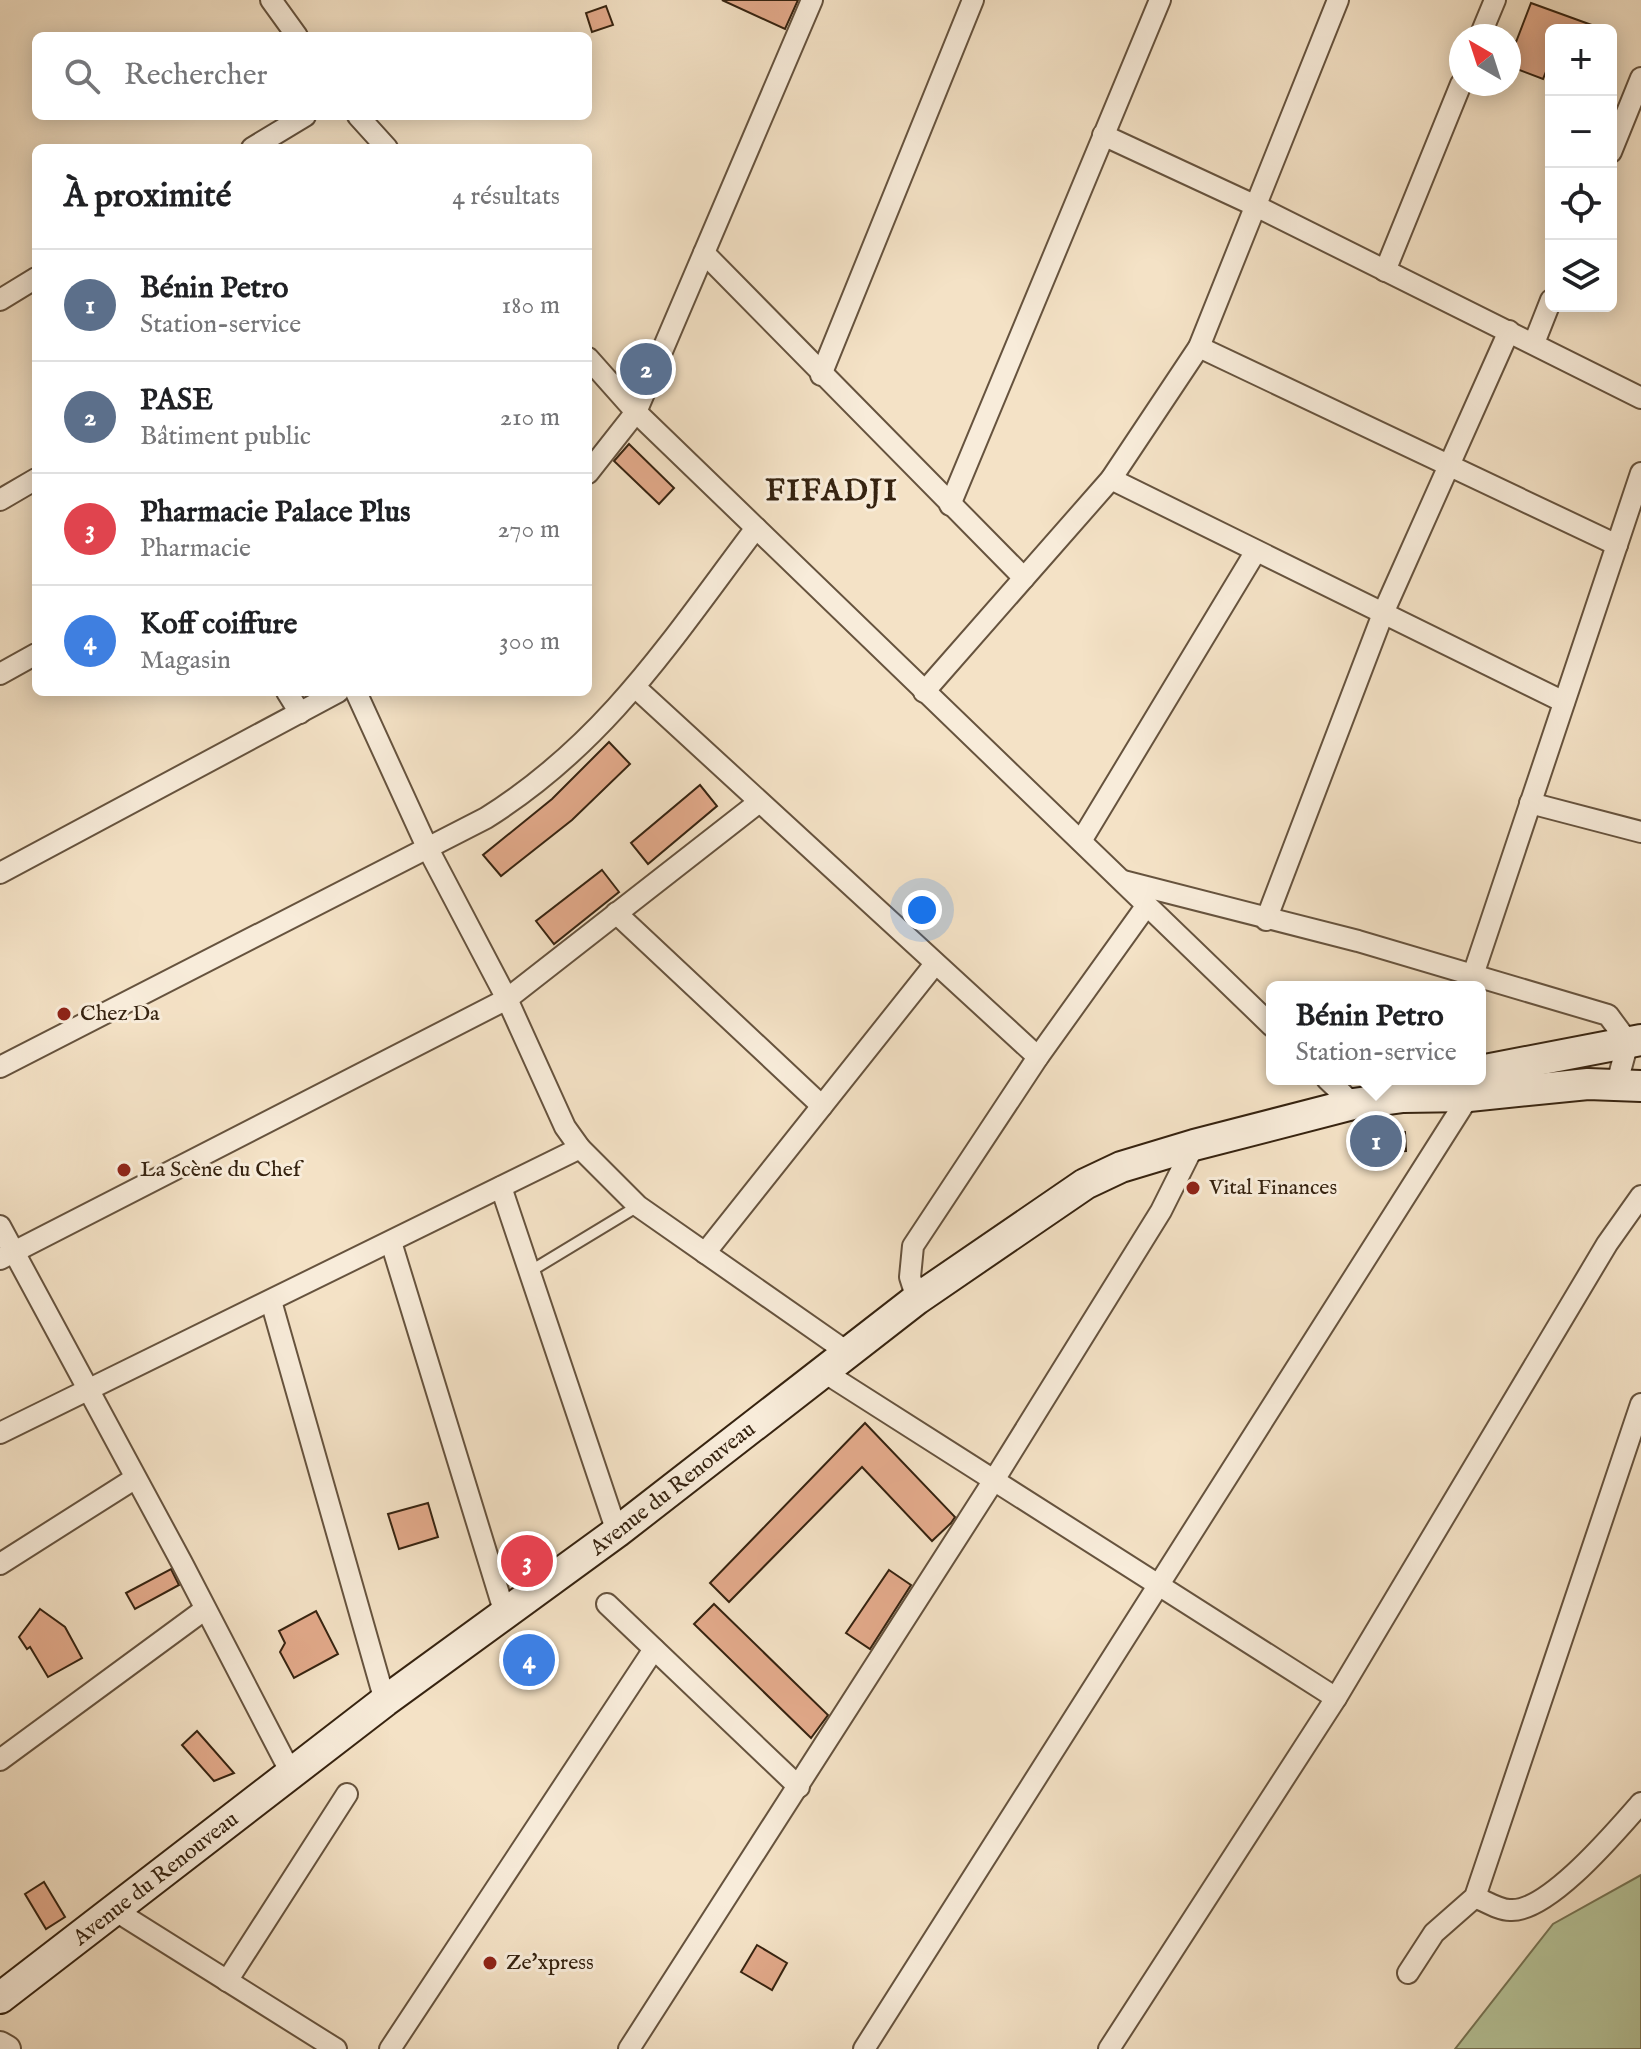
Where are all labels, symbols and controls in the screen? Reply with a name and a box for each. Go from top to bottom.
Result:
north arrow [1449,24,1521,96]
map controls [1545,24,1617,312]
button: + [1545,24,1617,96]
search box [32,32,592,120]
icon: search [60,54,104,98]
text: Rechercher [124,57,268,95]
button: − [1545,96,1617,168]
button: locate [1545,168,1617,240]
text: À proximité [64,175,231,218]
text: 4 résultats [452,180,560,213]
button: layers [1545,240,1617,312]
text: Bénin Petro [140,270,288,308]
text: 1 [85,289,95,322]
text: 180 m [502,289,560,322]
text: Station-service [140,308,301,341]
pin: 2 [620,339,672,399]
text: PASE [140,382,213,420]
text: 2 [84,401,96,434]
text: 210 m [500,401,560,434]
text: Bâtiment public [140,420,311,453]
district label: FIFADJI [765,473,899,511]
text: Pharmacie Palace Plus [140,494,411,532]
text: 3 [85,513,95,546]
text: 270 m [497,513,560,546]
text: Pharmacie [140,532,251,565]
text: Koff coiffure [140,606,297,644]
text: 4 [84,625,96,658]
text: 300 m [499,625,560,658]
text: Magasin [140,644,231,677]
your location [902,890,942,930]
popup [1266,981,1486,1085]
text: Bénin Petro [1295,998,1444,1036]
place label: Chez Da [80,1000,160,1028]
marker: Chez Da [55,1005,73,1023]
text: Station-service [1295,1036,1457,1069]
pin: 1 [1350,1111,1402,1171]
place label: La Scène du Chef [140,1156,305,1184]
marker: La Scène du Chef [115,1161,133,1179]
place label: Vital Finances [1208,1174,1337,1202]
marker: Vital Finances [1184,1179,1202,1197]
street label: Avenue du Renouveau [584,1416,761,1563]
pin: 3 [501,1531,553,1591]
pin: 4 [503,1630,555,1690]
street label: Avenue du Renouveau [67,1806,244,1953]
place label: Ze'xpress [506,1949,594,1977]
marker: Ze'xpress [481,1954,499,1972]

